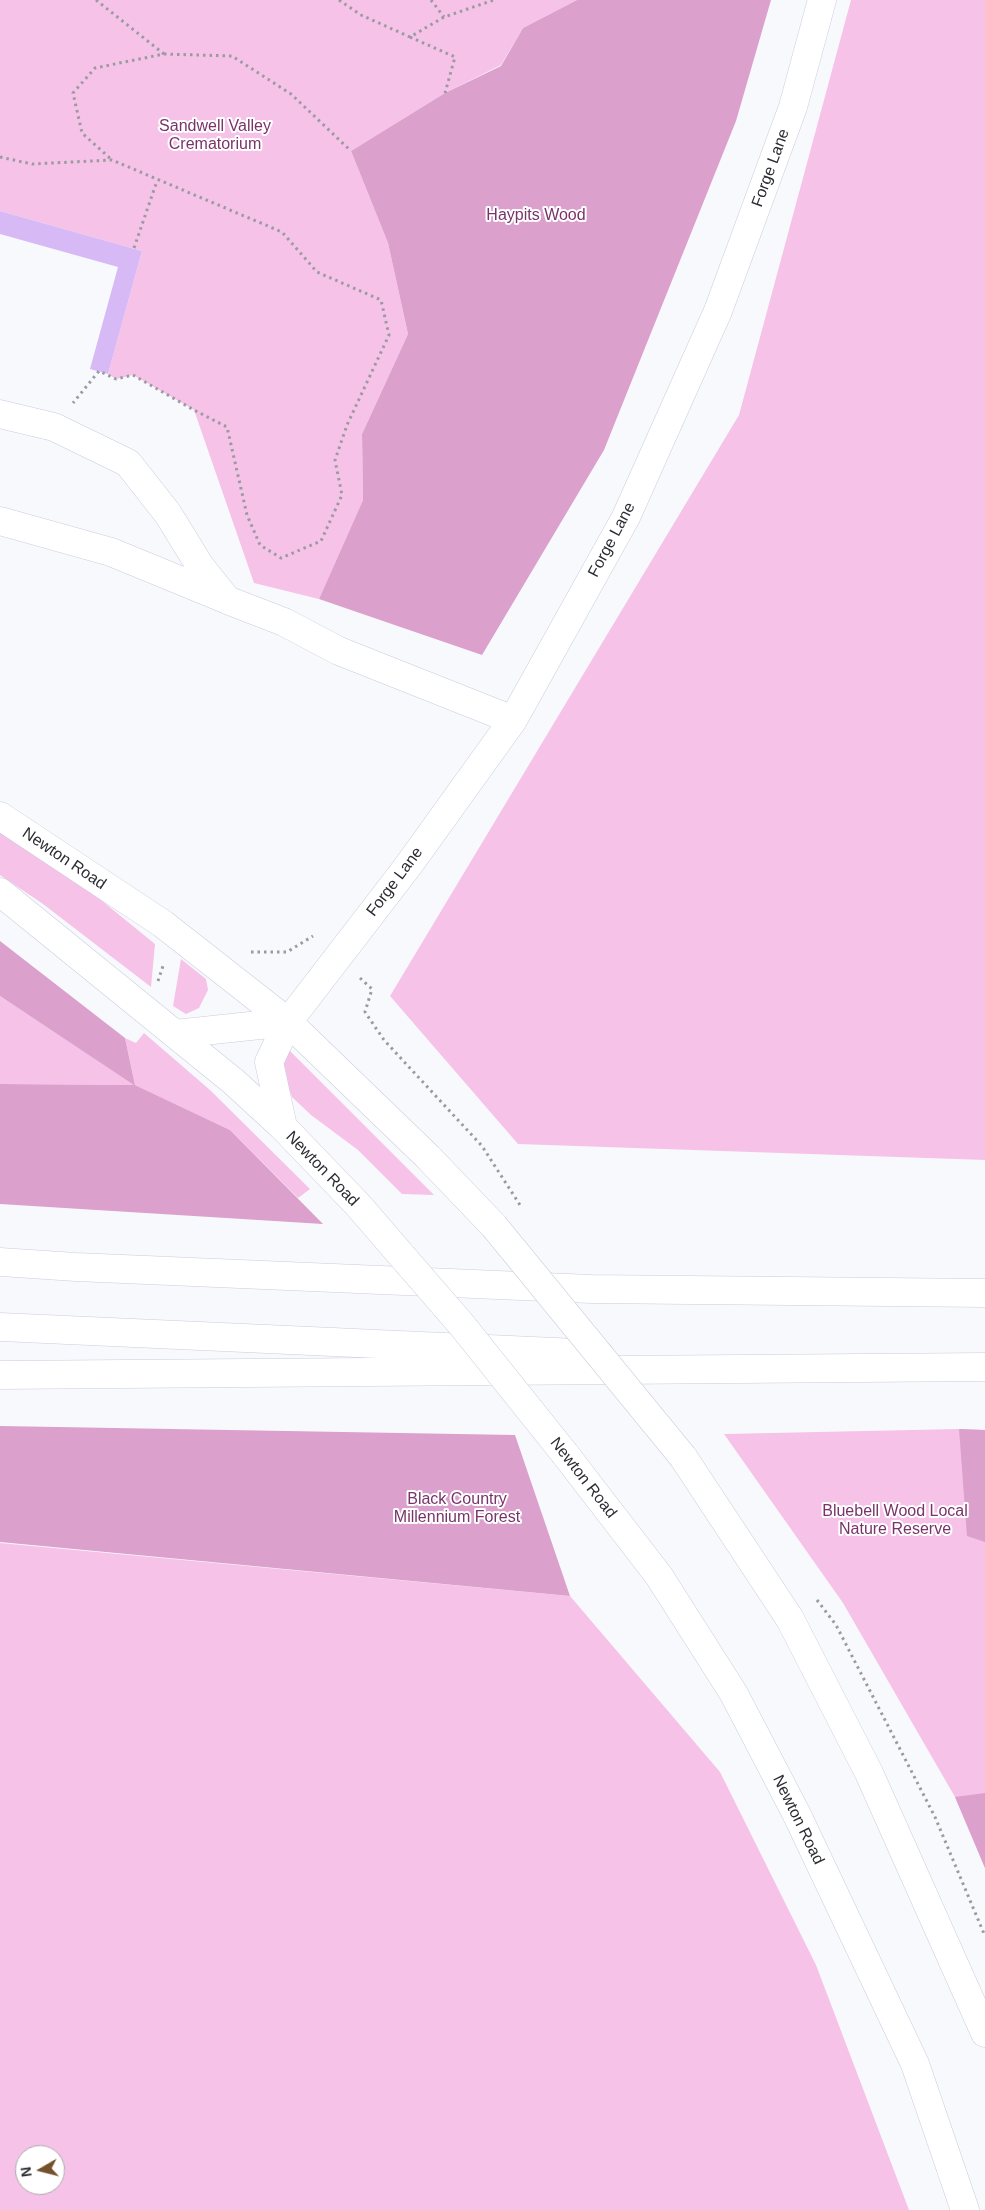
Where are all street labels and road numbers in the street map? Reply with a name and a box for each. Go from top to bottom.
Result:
street label: Forge Lane [748,126,794,210]
street label: Forge Lane [584,499,640,581]
street label: Newton Road [18,824,110,894]
street label: Forge Lane [363,844,427,920]
street label: Newton Road [281,1127,363,1211]
street label: Newton Road [546,1434,620,1522]
street label: Newton Road [768,1772,828,1868]

